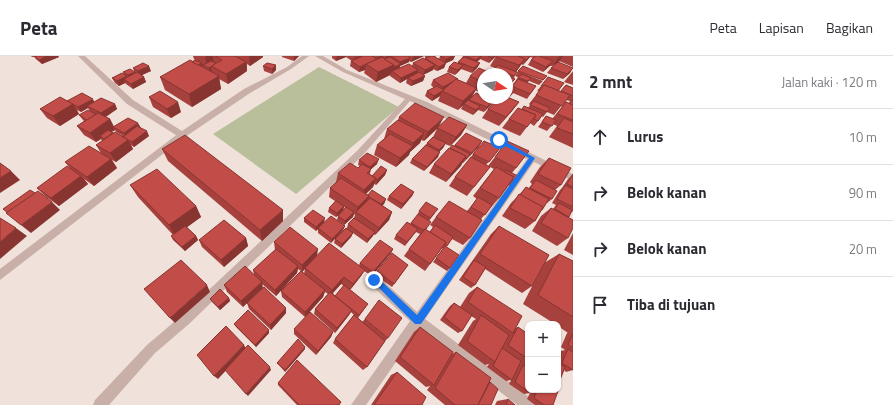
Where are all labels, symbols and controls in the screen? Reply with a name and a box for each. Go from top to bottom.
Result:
text: Peta [20,13,58,42]
text: Peta [709,17,737,38]
text: Lapisan [759,17,804,38]
text: Bagikan [826,17,873,38]
north arrow [477,68,513,104]
text: 2 mnt [589,69,632,95]
text: Jalan kaki · 120 m [781,72,877,92]
text: Lurus [627,125,663,148]
icon: ahead [589,126,611,148]
text: 10 m [849,127,877,147]
route start [490,131,508,149]
text: Belok kanan [627,181,707,204]
icon: right [589,182,611,204]
text: 90 m [849,183,877,203]
text: Belok kanan [627,237,707,260]
icon: right [589,238,611,260]
text: 20 m [849,239,877,259]
route end [365,271,383,289]
text: Tiba di tujuan [627,293,715,316]
icon: arrive [589,294,611,316]
map controls [525,321,561,393]
button: + [525,321,561,357]
button: − [525,357,561,393]

